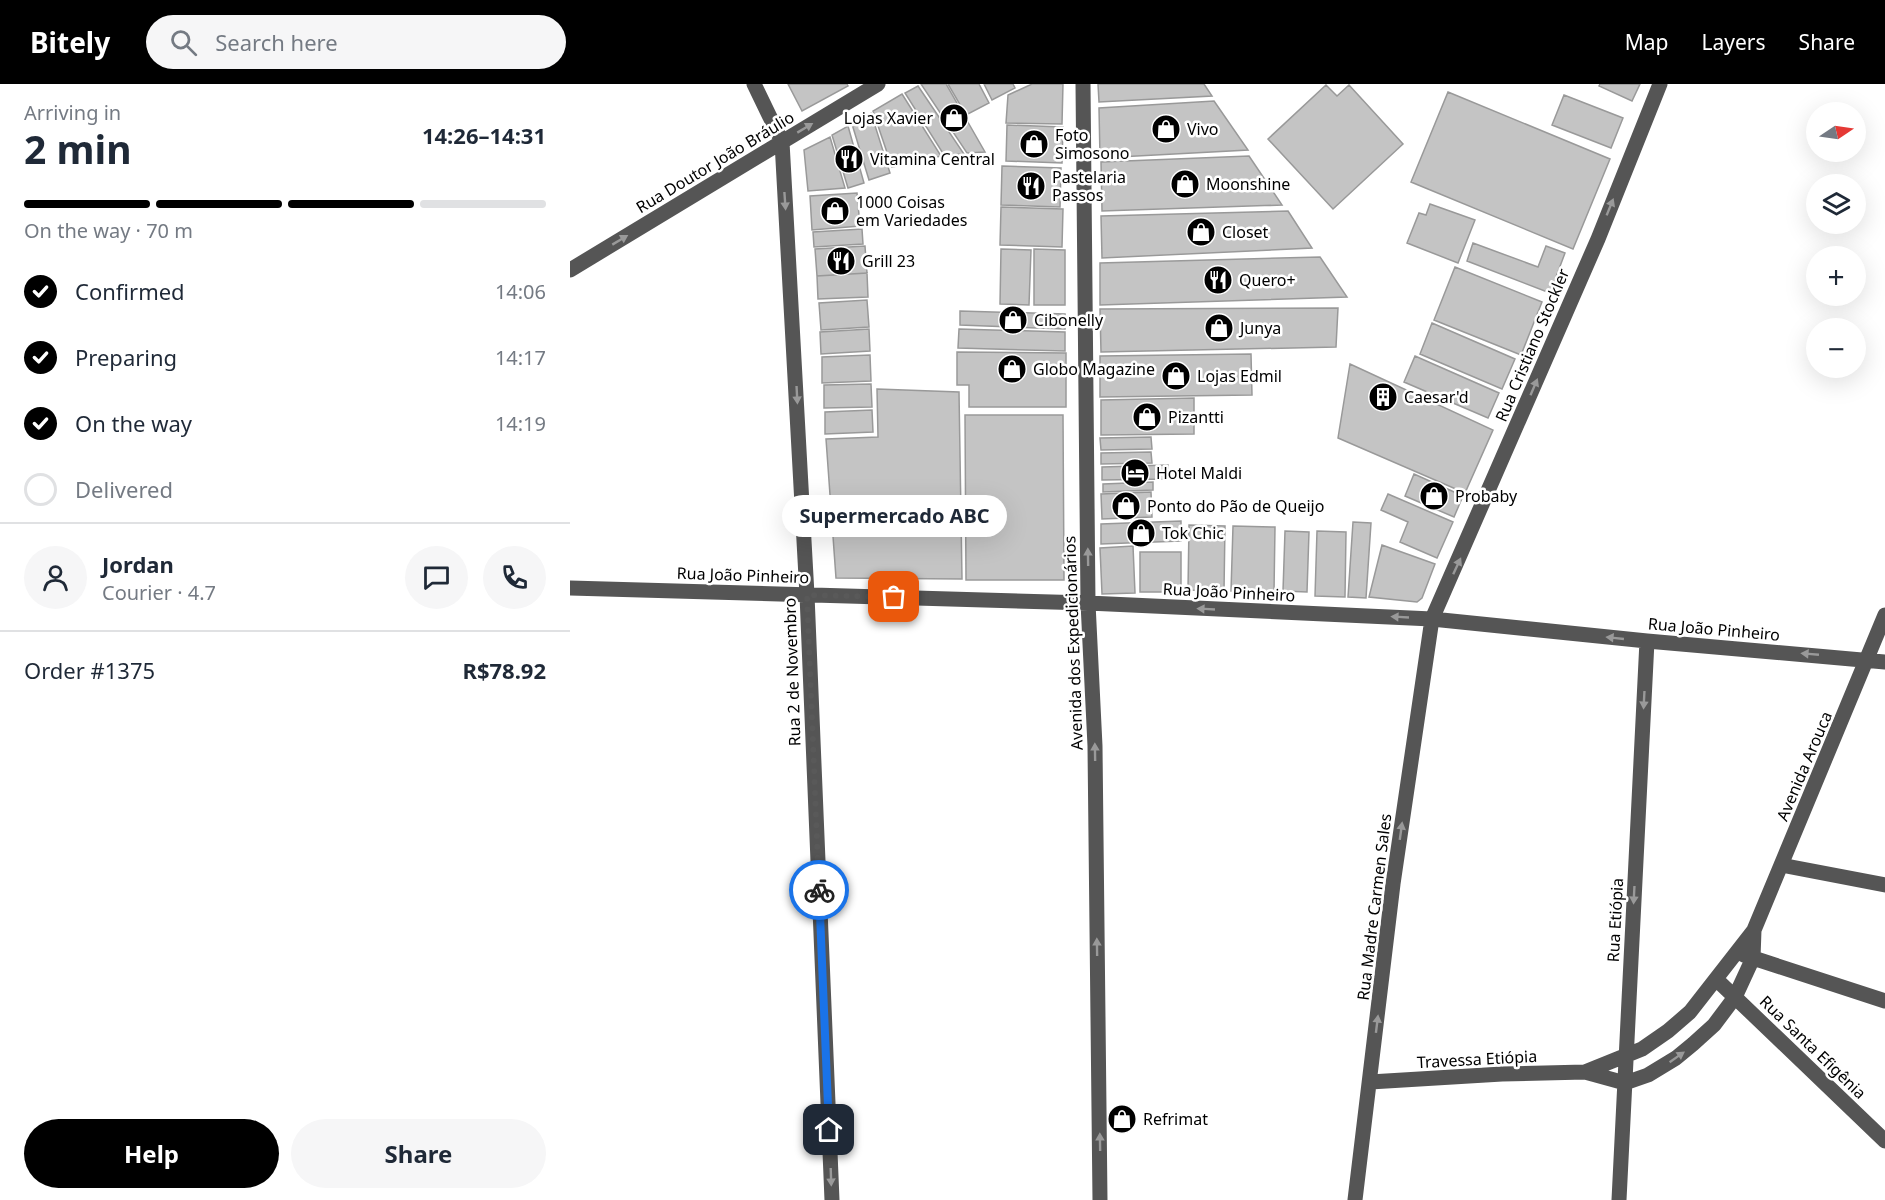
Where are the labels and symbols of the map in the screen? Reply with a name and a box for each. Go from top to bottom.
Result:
shop icon: Lojas Xavier [938,102,970,134]
north arrow [1806,102,1866,162]
street label: Rua Doutor João Bráulio [632,106,798,218]
place label: Lojas Xavier [844,107,933,129]
shop icon: Vivo [1150,113,1182,145]
place label: Vivo [1187,118,1219,140]
one-way arrow [797,123,814,133]
place label: Foto Simosono [1055,124,1129,164]
shop icon: Foto Simosono [1018,128,1050,160]
restaurant icon: Vitamina Central [833,143,865,175]
place label: Vitamina Central [870,148,995,170]
place label: Pastelaria Passos [1052,166,1126,206]
shop icon: Moonshine [1169,168,1201,200]
restaurant icon: Pastelaria Passos [1015,170,1047,202]
place label: Moonshine [1206,173,1290,195]
one-way arrow [781,191,790,210]
place label: 1000 Coisas em Variedades [856,191,968,231]
shop icon: 1000 Coisas em Variedades [819,195,851,227]
one-way arrow [1605,198,1615,216]
shop icon: Closet [1185,216,1217,248]
place label: Closet [1222,221,1269,243]
one-way arrow [612,234,628,245]
restaurant icon: Grill 23 [825,245,857,277]
place label: Grill 23 [862,250,915,272]
restaurant icon: Quero+ [1202,264,1234,296]
street label: Rua Cristiano Stockler [1490,265,1574,425]
place label: Quero+ [1239,269,1296,291]
shop icon: Cibonelly [997,304,1029,336]
place label: Cibonelly [1034,309,1104,331]
shop icon: Junya [1203,312,1235,344]
place label: Junya [1238,317,1281,339]
shop icon: Globo Magazine [996,353,1028,385]
place label: Globo Magazine [1033,358,1155,380]
shop icon: Lojas Edmil [1160,360,1192,392]
place label: Lojas Edmil [1197,365,1282,387]
one-way arrow [1529,377,1539,395]
building icon: Caesar'd [1367,381,1399,413]
one-way arrow [792,386,801,405]
place label: Caesar'd [1404,386,1468,408]
shop icon: Pizantti [1131,401,1163,433]
place label: Pizantti [1168,406,1224,428]
hotel icon: Hotel Maldi [1119,457,1151,489]
place label: Hotel Maldi [1156,462,1242,484]
shop icon: Probaby [1418,480,1450,512]
place label: Probaby [1455,485,1518,507]
shop icon: Ponto do Pão de Queijo [1110,490,1142,522]
callout: Supermercado ABC [782,495,1006,537]
place label: Ponto do Pão de Queijo [1147,495,1324,517]
shop icon: Tok Chic [1125,517,1157,549]
place label: Tok Chic [1162,522,1224,544]
street label: Avenida dos Expedicionários [1058,536,1088,750]
one-way arrow [1083,547,1093,566]
one-way arrow [1452,557,1461,574]
street label: Rua João Pinheiro [676,562,810,588]
pin [868,571,919,622]
street label: Rua João Pinheiro [1162,578,1296,606]
street label: Rua 2 de Novembro [778,597,806,747]
one-way arrow [1196,604,1215,613]
street label: Rua João Pinheiro [1647,612,1781,646]
one-way arrow [1391,613,1410,622]
one-way arrow [1606,633,1625,643]
one-way arrow [1800,649,1819,659]
one-way arrow [1640,690,1649,709]
street label: Avenida Arouca [1771,708,1837,824]
one-way arrow [1090,742,1100,761]
street label: Rua Madre Carmen Sales [1352,812,1396,1002]
one-way arrow [1397,821,1406,840]
courier [789,860,849,920]
street label: Rua Etiópia [1602,877,1628,963]
one-way arrow [1630,885,1639,904]
one-way arrow [1092,937,1102,956]
street label: Rua Santa Efigênia [1755,990,1871,1104]
one-way arrow [1372,1015,1382,1034]
street label: Travessa Etiópia [1416,1045,1538,1073]
one-way arrow [1668,1051,1684,1063]
shop icon: Refrimat [1106,1103,1138,1135]
pin [803,1104,854,1155]
place label: Refrimat [1143,1108,1208,1130]
one-way arrow [1095,1132,1104,1151]
one-way arrow [826,1168,836,1187]

